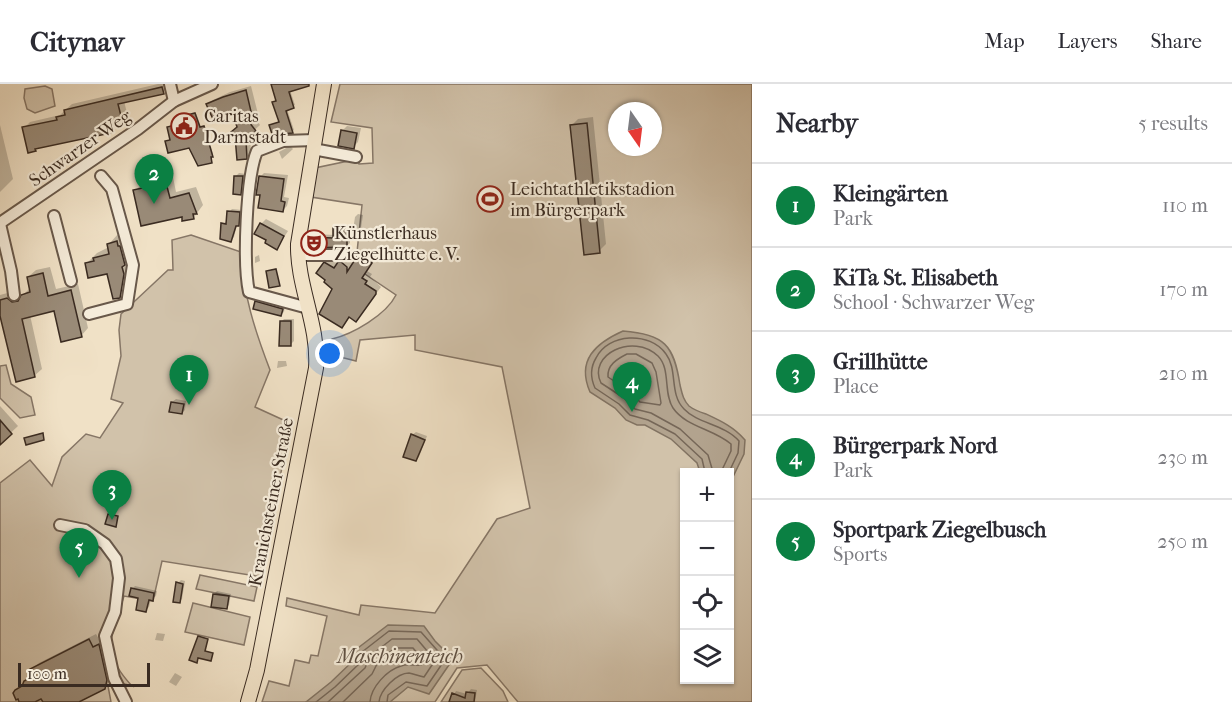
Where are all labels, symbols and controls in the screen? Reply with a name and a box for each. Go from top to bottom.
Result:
text: Citynav [30,25,124,58]
text: Map [984,29,1025,53]
text: Layers [1058,29,1117,53]
text: Share [1150,29,1202,53]
north arrow [608,102,662,156]
street label: Schwarzer Weg [25,105,136,191]
place label: Caritas Darmstadt [204,106,287,148]
text: Nearby [776,108,858,139]
public building icon: Caritas Darmstadt [169,111,199,141]
text: 5 results [1138,112,1208,135]
pin: 2 [134,154,174,204]
place label: Leichtathletikstadion im Bürgerpark [510,179,675,221]
text: Kleingärten [833,181,948,207]
sports icon: Leichtathletikstadion im Bürgerpark [475,184,505,214]
text: 1 [792,194,799,217]
text: 110 m [1162,194,1208,217]
text: Park [833,207,873,230]
place label: Künstlerhaus Ziegelhütte e. V. [334,223,460,265]
theatre icon: Künstlerhaus Ziegelhütte e. V. [299,228,329,258]
text: KiTa St. Elisabeth [833,265,998,291]
text: 2 [790,278,801,301]
text: 170 m [1159,278,1208,301]
text: School · Schwarzer Weg [833,291,1034,314]
your location [315,339,344,368]
text: Grillhütte [833,349,928,375]
pin: 1 [170,356,208,405]
pin: 4 [612,362,652,412]
text: 3 [791,362,800,385]
text: 210 m [1159,362,1208,385]
text: Place [833,375,879,398]
street label: Kranichsteiner Straße [245,416,298,588]
text: Bürgerpark Nord [833,433,997,459]
text: 4 [790,446,801,469]
text: 230 m [1158,446,1208,469]
text: Park [833,459,873,482]
map controls [680,468,734,684]
button: + [680,468,734,522]
pin: 3 [92,470,132,520]
text: Sportpark Ziegelbusch [833,517,1046,543]
button: − [680,522,734,576]
pin: 5 [60,528,98,578]
text: 5 [791,530,800,553]
text: 250 m [1157,530,1208,553]
text: Sports [833,543,887,566]
button: locate [680,576,734,630]
button: layers [680,630,734,684]
water label: Maschinenteich [335,645,463,668]
scale bar [18,660,150,688]
text: 100 m [27,664,67,683]

